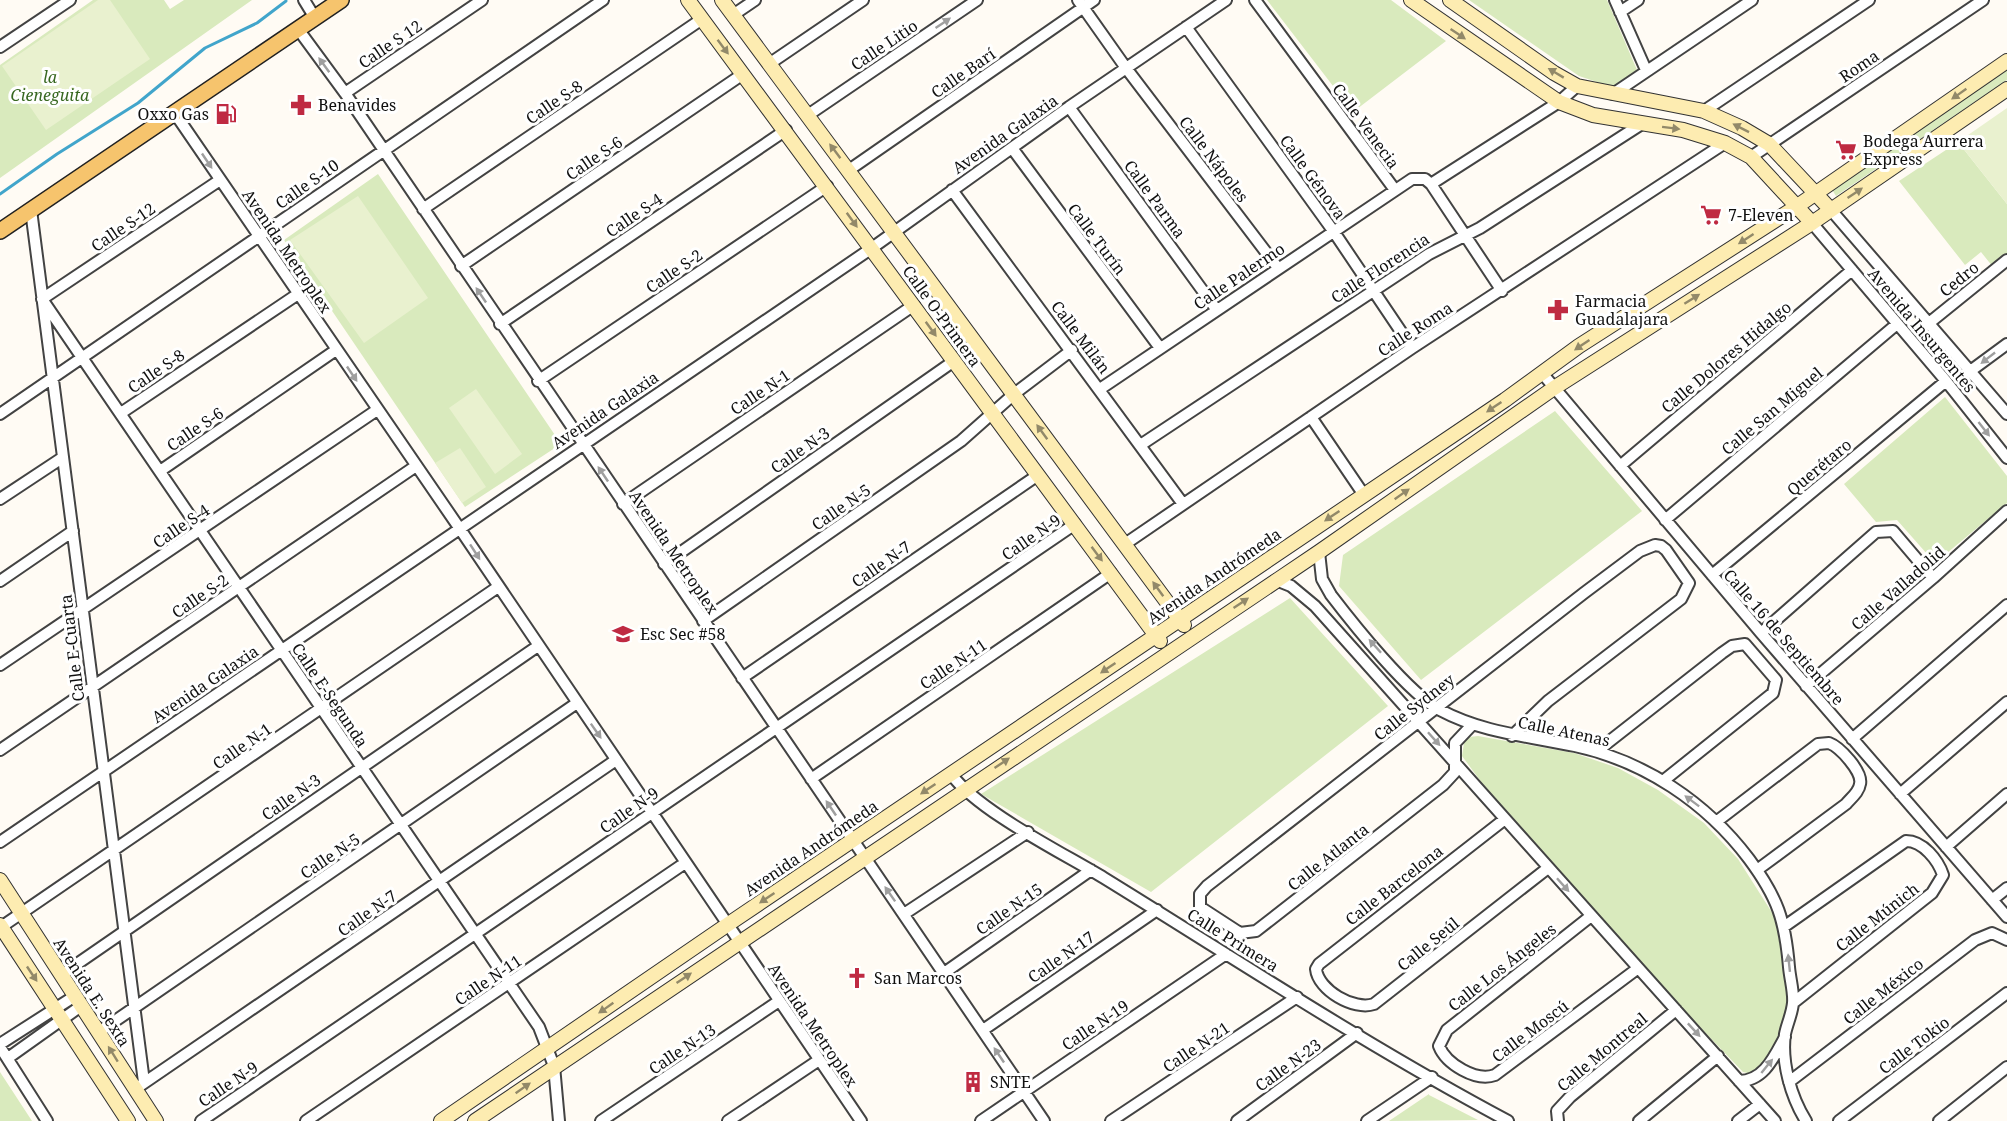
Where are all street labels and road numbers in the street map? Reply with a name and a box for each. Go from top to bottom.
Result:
street label: Calle Litio [846,14,922,76]
street label: Calle S 12 [354,15,426,73]
street label: Calle Barí [927,43,999,103]
street label: Roma [1835,45,1883,87]
street label: Calle S-8 [521,75,587,129]
street label: Calle Venecia [1327,79,1405,173]
street label: Avenida Galaxia [948,89,1062,179]
street label: Calle Nápoles [1174,111,1254,207]
street label: Calle Génova [1275,130,1351,224]
street label: Calle S-6 [561,131,627,185]
street label: Calle S-10 [271,154,343,214]
street label: Calle Parma [1119,155,1191,243]
street label: Avenida Metroplex [237,185,337,318]
street label: Calle S-4 [601,188,667,242]
street label: Calle S-12 [87,197,159,257]
street label: Calle Turín [1063,199,1131,279]
street label: Calle Florencia [1326,228,1434,308]
street label: Calle Palermo [1189,237,1289,315]
street label: Calle S-2 [641,244,707,298]
street label: Cedro [1935,256,1983,302]
street label: Calle O-Primera [898,261,986,371]
street label: Avenida Insurgentes [1863,263,1981,397]
street label: Calle Milán [1046,296,1116,378]
street label: Calle Dolores Hidalgo [1656,296,1796,418]
street label: Calle Roma [1373,297,1457,361]
street label: Calle S-8 [123,344,189,398]
street label: Calle San Miguel [1717,362,1827,460]
street label: Calle N-1 [726,364,794,420]
street label: Avenida Galaxia [547,366,663,454]
street label: Calle S-6 [162,402,228,456]
street label: Calle N-3 [766,422,834,478]
street label: Querétaro [1782,433,1856,501]
street label: Calle N-5 [807,479,875,535]
street label: Avenida Metroplex [624,486,724,619]
street label: Calle S-4 [148,499,214,553]
street label: Calle N-9 [997,509,1065,565]
street label: Avenida Andrómeda [1143,523,1285,629]
street label: Calle N-7 [847,536,915,592]
street label: Calle Valladolid [1846,541,1950,635]
street label: Calle 16 de Septiembre [1719,564,1849,710]
street label: Calle S-2 [167,569,233,623]
street label: Calle E-Cuarta [55,593,89,703]
street label: Calle N-11 [915,633,991,695]
street label: Calle E-Segunda [287,638,373,752]
street label: Avenida Galaxia [147,640,263,728]
street label: Calle Sydney [1369,668,1460,745]
street label: Calle Atenas [1516,711,1612,751]
street label: Calle N-1 [208,718,276,774]
street label: Calle N-3 [257,769,325,825]
street label: Calle N-9 [595,782,663,838]
street label: Avenida Andrómeda [740,795,882,901]
street label: Calle Atlanta [1283,818,1373,896]
street label: Calle N-5 [296,828,364,884]
street label: Calle Barcelona [1341,840,1447,930]
street label: Calle N-15 [971,878,1047,940]
street label: Calle Múnich [1831,878,1923,956]
street label: Calle N-7 [333,885,401,941]
street label: Calle Primera [1183,903,1283,977]
street label: Calle Seúl [1392,912,1464,976]
street label: Calle Los Ángeles [1443,918,1561,1016]
street label: Calle N-17 [1023,926,1099,988]
street label: Avenida E. Sexta [49,933,135,1051]
street label: Calle N-11 [450,949,526,1011]
street label: Calle México [1838,953,1928,1029]
street label: Avenida Metroplex [763,959,863,1092]
street label: Calle N-19 [1057,994,1133,1056]
street label: Calle Moscú [1487,995,1573,1067]
street label: Calle Montreal [1552,1008,1652,1096]
street label: Calle Tokio [1874,1011,1954,1079]
street label: Calle N-21 [1158,1016,1234,1078]
street label: Calle N-13 [644,1018,720,1080]
street label: Calle N-23 [1251,1034,1325,1096]
street label: Calle N-9 [194,1056,262,1112]

